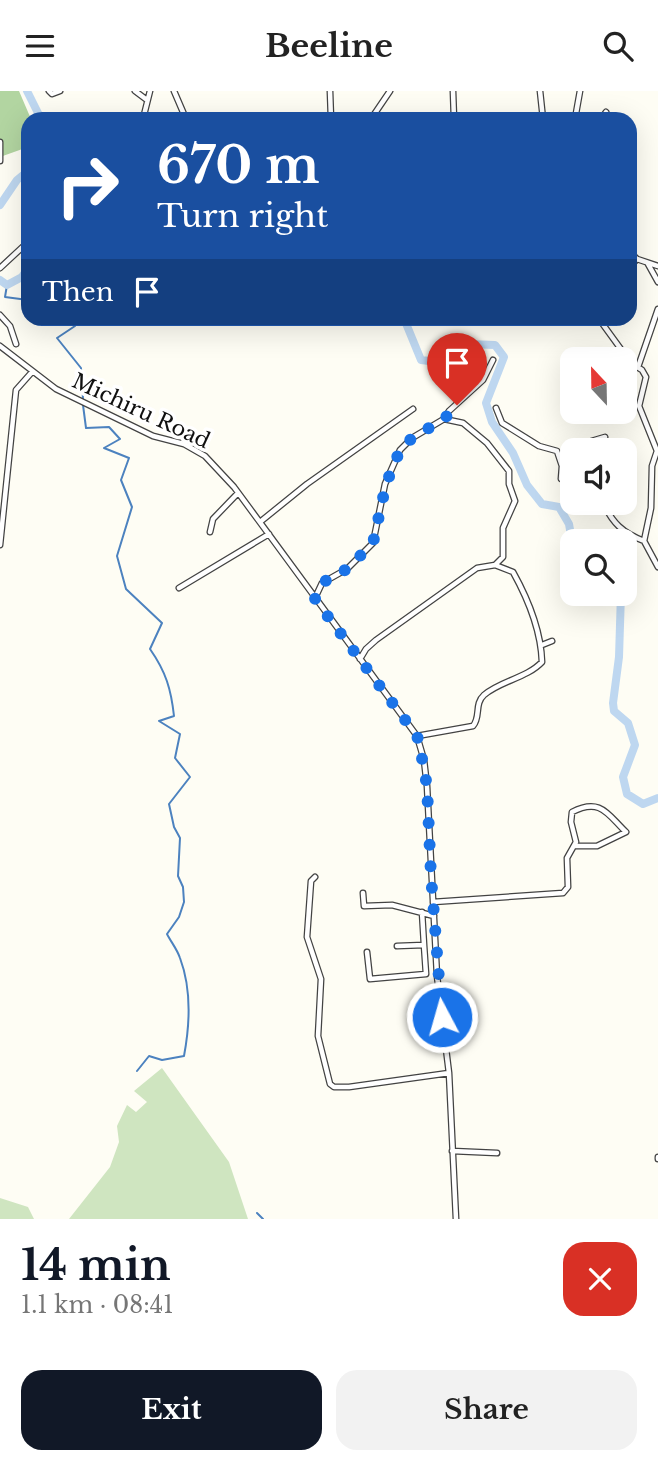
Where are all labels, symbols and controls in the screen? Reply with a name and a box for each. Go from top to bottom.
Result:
text: Beeline [265,26,393,66]
icon: menu [21,27,59,65]
icon: search [599,27,637,65]
text: 670 m [157,135,320,196]
icon: right [42,140,133,231]
text: Turn right [157,196,328,236]
icon: arrive [128,273,166,311]
text: Then [42,276,114,308]
pin [427,333,487,405]
icon: arrive [438,344,476,382]
north arrow [560,347,637,423]
map controls [560,347,637,606]
street label: Michiru Road [68,368,214,454]
button: sound [560,438,637,515]
button: search [560,529,637,606]
position arrow [405,980,479,1054]
text: 14 min [21,1239,171,1291]
button: close [563,1242,637,1316]
text: 1.1 km · 08:41 [21,1291,173,1319]
button: Exit [21,1370,322,1450]
button: Share [336,1370,637,1450]

